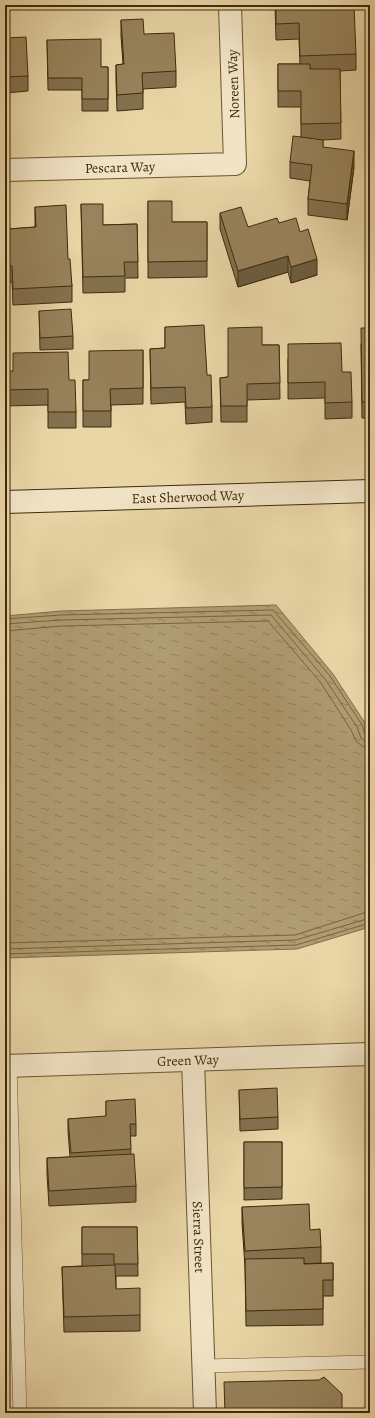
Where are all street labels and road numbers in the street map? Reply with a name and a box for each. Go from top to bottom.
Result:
street label: Noreen Way [223,48,244,119]
street label: Pescara Way [85,157,156,178]
street label: East Sherwood Way [131,486,245,508]
street label: Green Way [157,1050,220,1071]
street label: Sierra Street [188,1201,209,1274]

